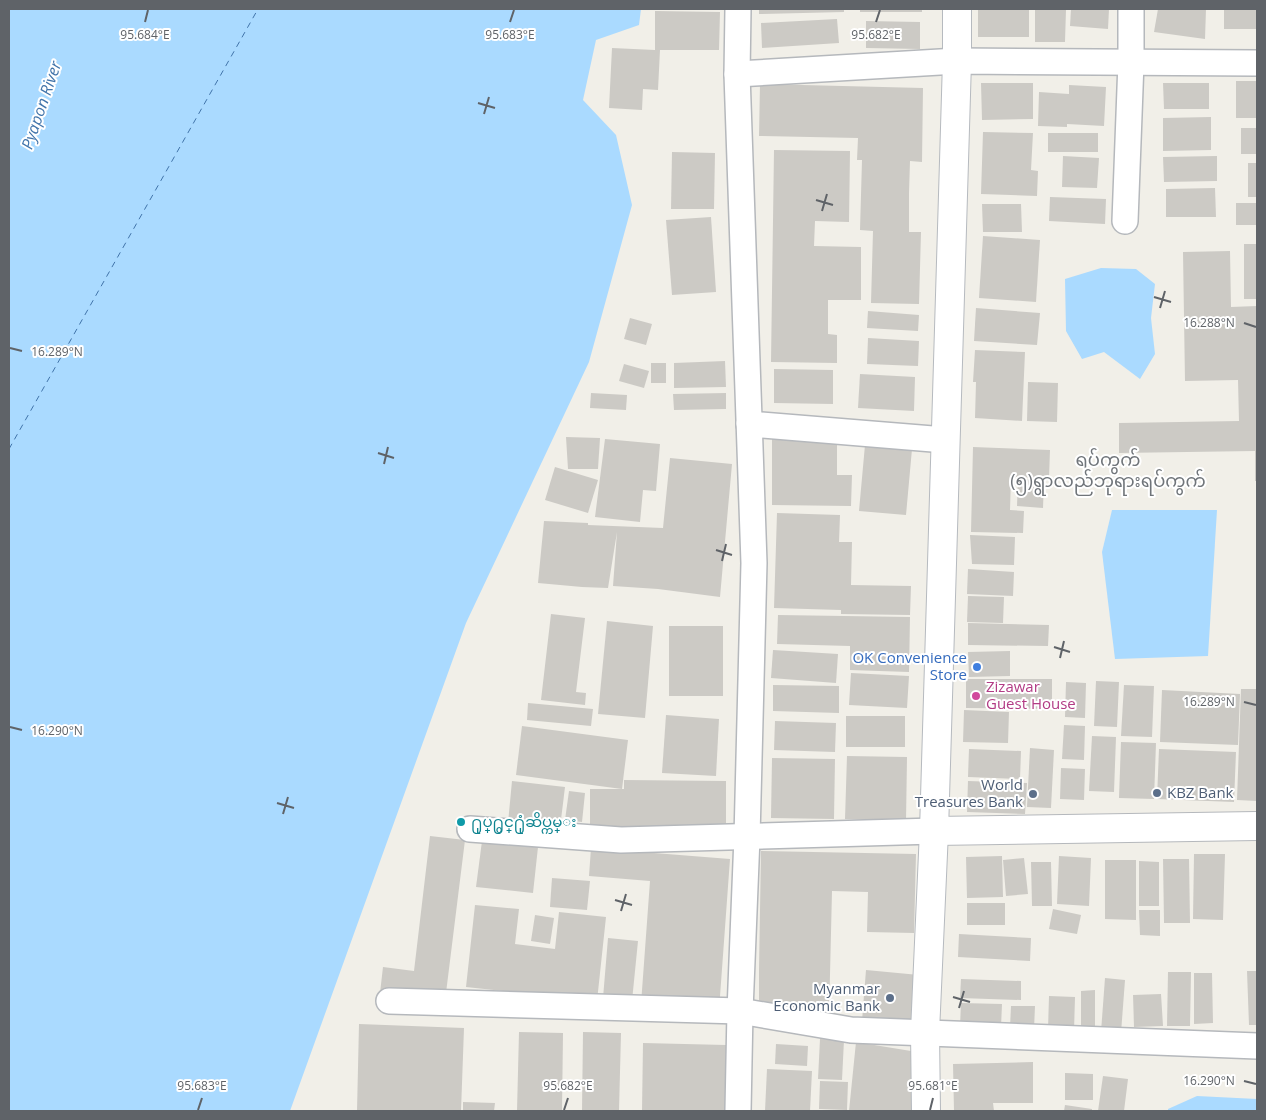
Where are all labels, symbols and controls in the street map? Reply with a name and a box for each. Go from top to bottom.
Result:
text: 95.684°E [120,26,170,43]
text: 95.683°E [485,26,535,43]
text: 95.682°E [851,26,901,43]
water label: Pyapon River [16,57,67,152]
text: 16.288°N [1183,314,1235,331]
text: 16.289°N [31,343,83,360]
district label: ရပ်ကွက် (၅)ရွာလည်ဘုရားရပ်ကွက် [1010,447,1206,496]
place label: OK Convenience Store [852,647,967,684]
marker: OK Convenience Store [971,661,983,673]
place label: Zizawar Guest House [986,676,1076,713]
marker: Zizawar Guest House [970,690,982,702]
text: 16.289°N [1183,693,1235,710]
text: 16.290°N [31,722,83,739]
place label: World Treasures Bank [915,774,1023,811]
place label: KBZ Bank [1167,782,1234,802]
marker: KBZ Bank [1151,787,1163,799]
marker: World Treasures Bank [1027,788,1039,800]
place label: ႐ုပ္႐ွင္႐ုံဆိပ္ကမ္း [471,811,576,834]
marker: ႐ုပ္႐ွင္႐ုံဆိပ္ကမ္း [455,816,467,828]
place label: Myanmar Economic Bank [773,978,880,1015]
marker: Myanmar Economic Bank [884,992,896,1004]
text: 16.290°N [1183,1072,1235,1089]
text: 95.683°E [177,1077,227,1094]
text: 95.682°E [543,1077,593,1094]
text: 95.681°E [908,1077,958,1094]

